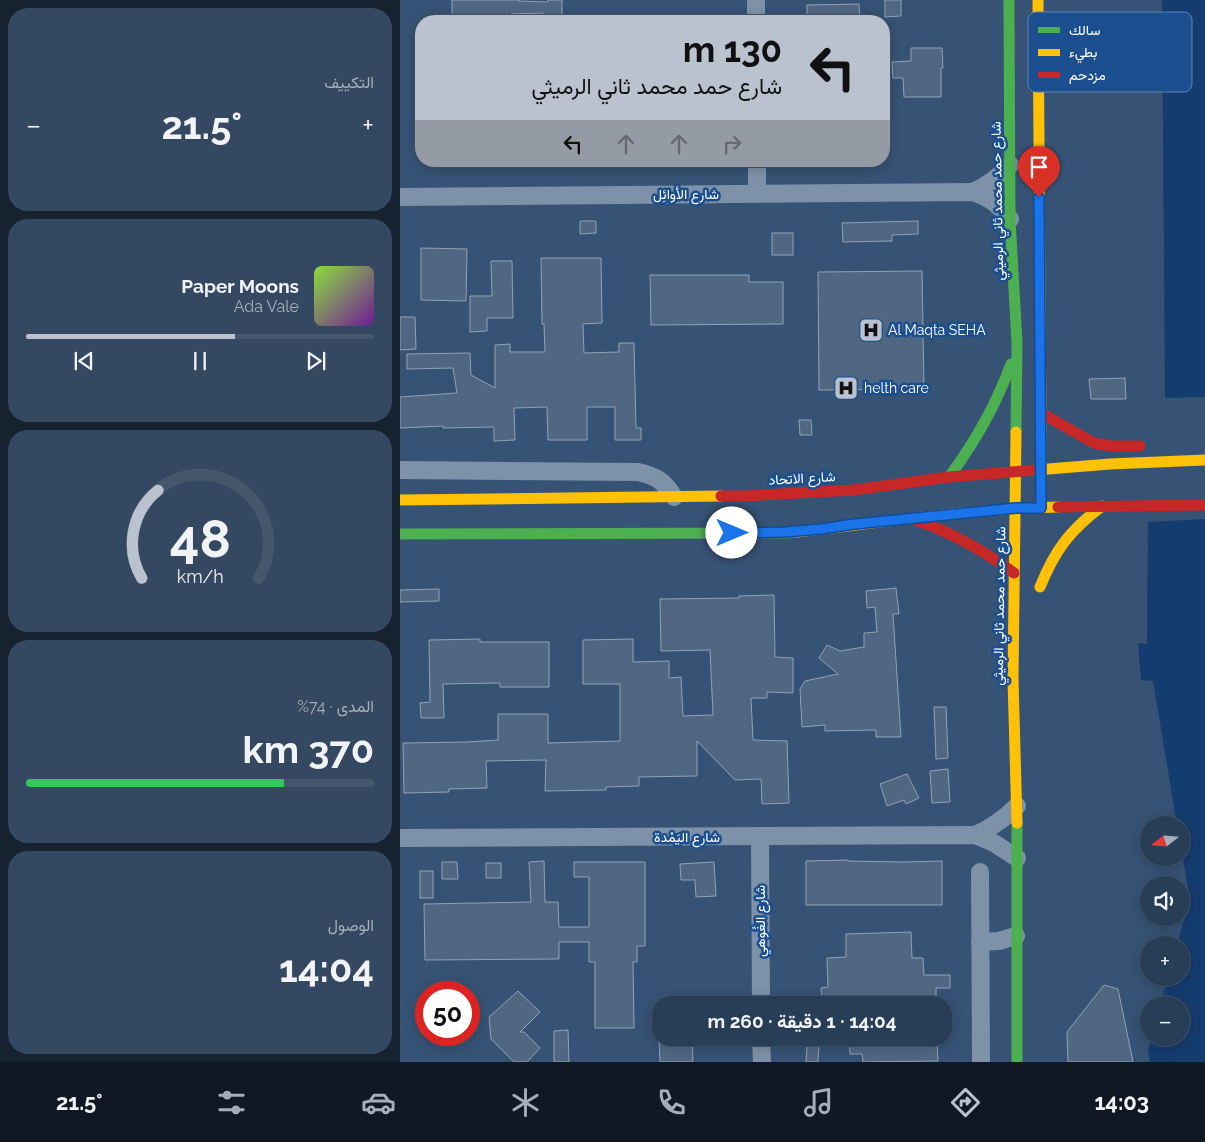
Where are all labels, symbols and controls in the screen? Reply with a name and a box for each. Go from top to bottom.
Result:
legend [1028,12,1192,92]
text: سالك [1069,22,1100,38]
text: 130 m [683,29,782,70]
icon: left [800,35,865,100]
text: بطيء [1069,44,1097,64]
text: مزدحم [1069,67,1106,84]
text: التكييف [324,73,374,92]
text: شارع حمد محمد ثاني الرميثي [532,73,782,99]
text: 21.5° [161,103,242,148]
text: − [26,109,41,142]
text: + [362,109,374,142]
street label: شارع حمد محمد ثاني الرميثي [988,121,1010,281]
icon: left [559,130,587,158]
icon: ahead [612,130,640,158]
icon: ahead [665,130,693,158]
icon: right [718,130,746,158]
pin [1018,146,1060,197]
icon: arrive [1025,153,1053,181]
street label: شارع الأوائِل [653,186,719,205]
text: Paper Moons [181,275,299,297]
text: Ada Vale [234,297,299,316]
hospital icon: Al Maqta SEHA [858,317,884,343]
place label: Al Maqta SEHA [888,322,986,338]
icon: previous [70,347,98,375]
icon: pause [186,347,214,375]
icon: next [302,347,330,375]
hospital icon: helth care [833,375,859,401]
place label: helth care [864,380,929,396]
street label: شارع الاتحاد [768,468,836,491]
position arrow [705,506,757,558]
text: 48 [169,508,231,569]
street label: شارع حمد محمد ثاني الرميثي [990,526,1012,686]
text: km/h [176,566,224,587]
text: المدى · 74% [298,697,374,716]
text: 370 km [242,727,374,772]
north arrow [1140,816,1190,866]
map controls [1140,816,1190,1046]
street label: شارع اليَمْدة [654,829,720,848]
button: sound [1140,876,1190,926]
street label: شارع الغُوهي [752,885,772,957]
text: الوصول [328,916,374,935]
button: + [1140,936,1190,986]
text: 14:04 [279,946,374,991]
speed limit sign: 50 [415,981,480,1046]
button: − [1140,996,1190,1046]
text: 14:04 · 1 دقيقة · 260 m [707,1010,897,1032]
icon: filters [214,1085,249,1120]
icon: car [361,1085,396,1120]
icon: climate [508,1085,543,1120]
icon: phone [654,1085,689,1120]
icon: music [801,1085,836,1120]
icon: directions [948,1085,983,1120]
text: 21.5° [56,1089,103,1115]
text: 14:03 [1095,1089,1149,1115]

